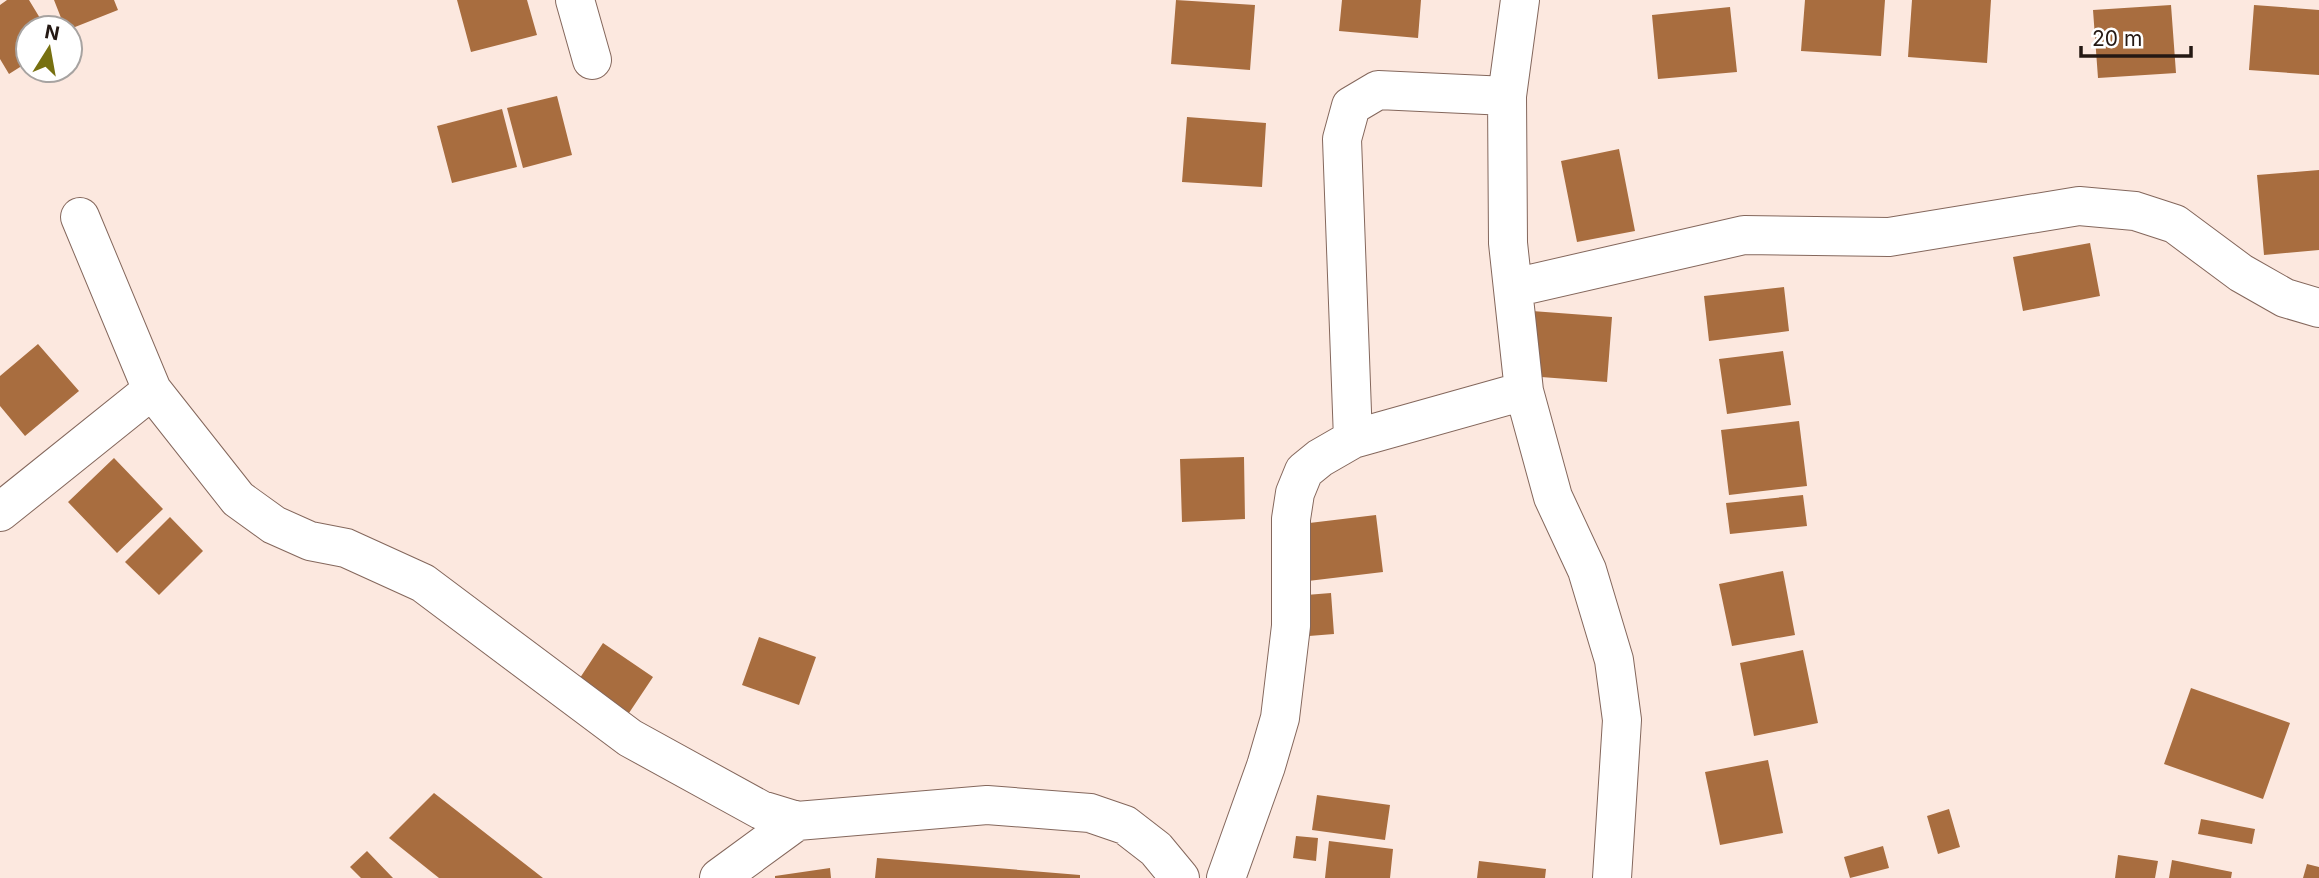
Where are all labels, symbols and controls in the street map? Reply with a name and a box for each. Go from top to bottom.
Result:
north arrow [14,14,84,84]
scale bar [2081,14,2191,58]
text: N [43,20,61,45]
text: 20 m [2092,26,2142,51]

